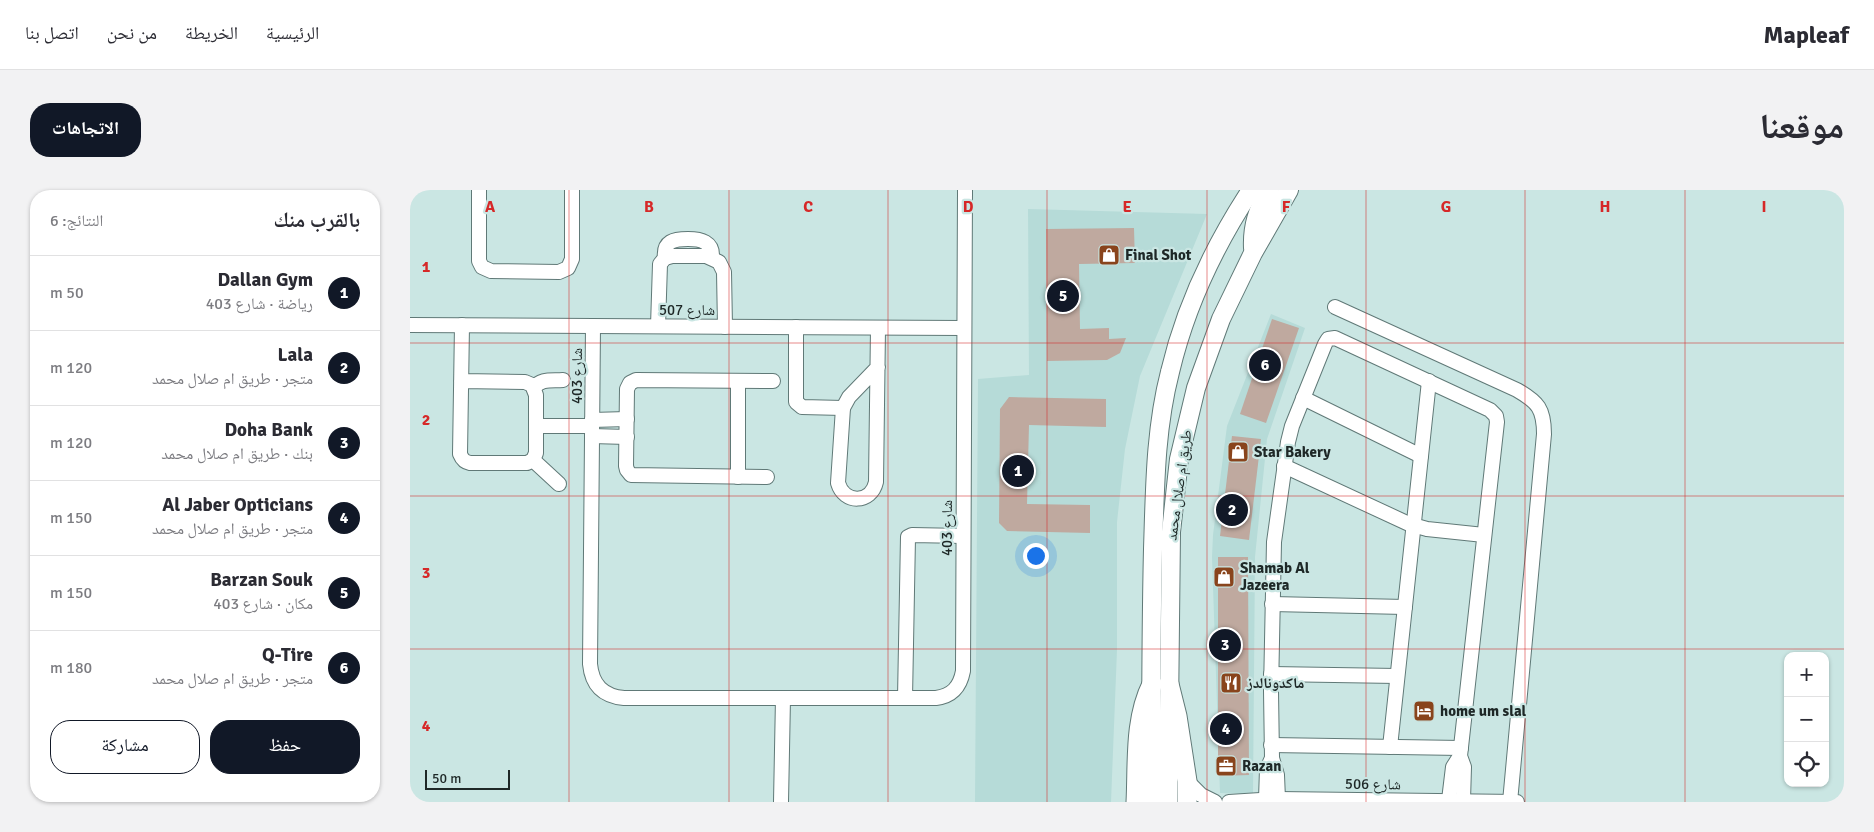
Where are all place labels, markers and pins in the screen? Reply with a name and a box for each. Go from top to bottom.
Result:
shop icon: Final Shot [1097,243,1121,267]
place label: Final Shot [1125,246,1192,264]
pin: 5 [1047,277,1079,315]
pin: 6 [1249,346,1281,384]
shop icon: Star Bakery [1226,440,1250,464]
place label: Star Bakery [1254,443,1331,461]
pin: 1 [1002,452,1034,490]
pin: 2 [1216,491,1248,529]
place label: Shamab Al Jazeera [1240,559,1310,594]
shop icon: Shamab Al Jazeera [1212,565,1236,589]
pin: 3 [1209,626,1241,664]
restaurant icon: ماكدونالدز [1219,671,1243,695]
place label: ماكدونالدز [1246,674,1304,692]
hotel icon: home um slal [1412,699,1436,723]
place label: home um slal [1440,702,1527,720]
pin: 4 [1210,710,1242,748]
office icon: Razan [1214,754,1238,778]
place label: Razan [1242,757,1281,775]

